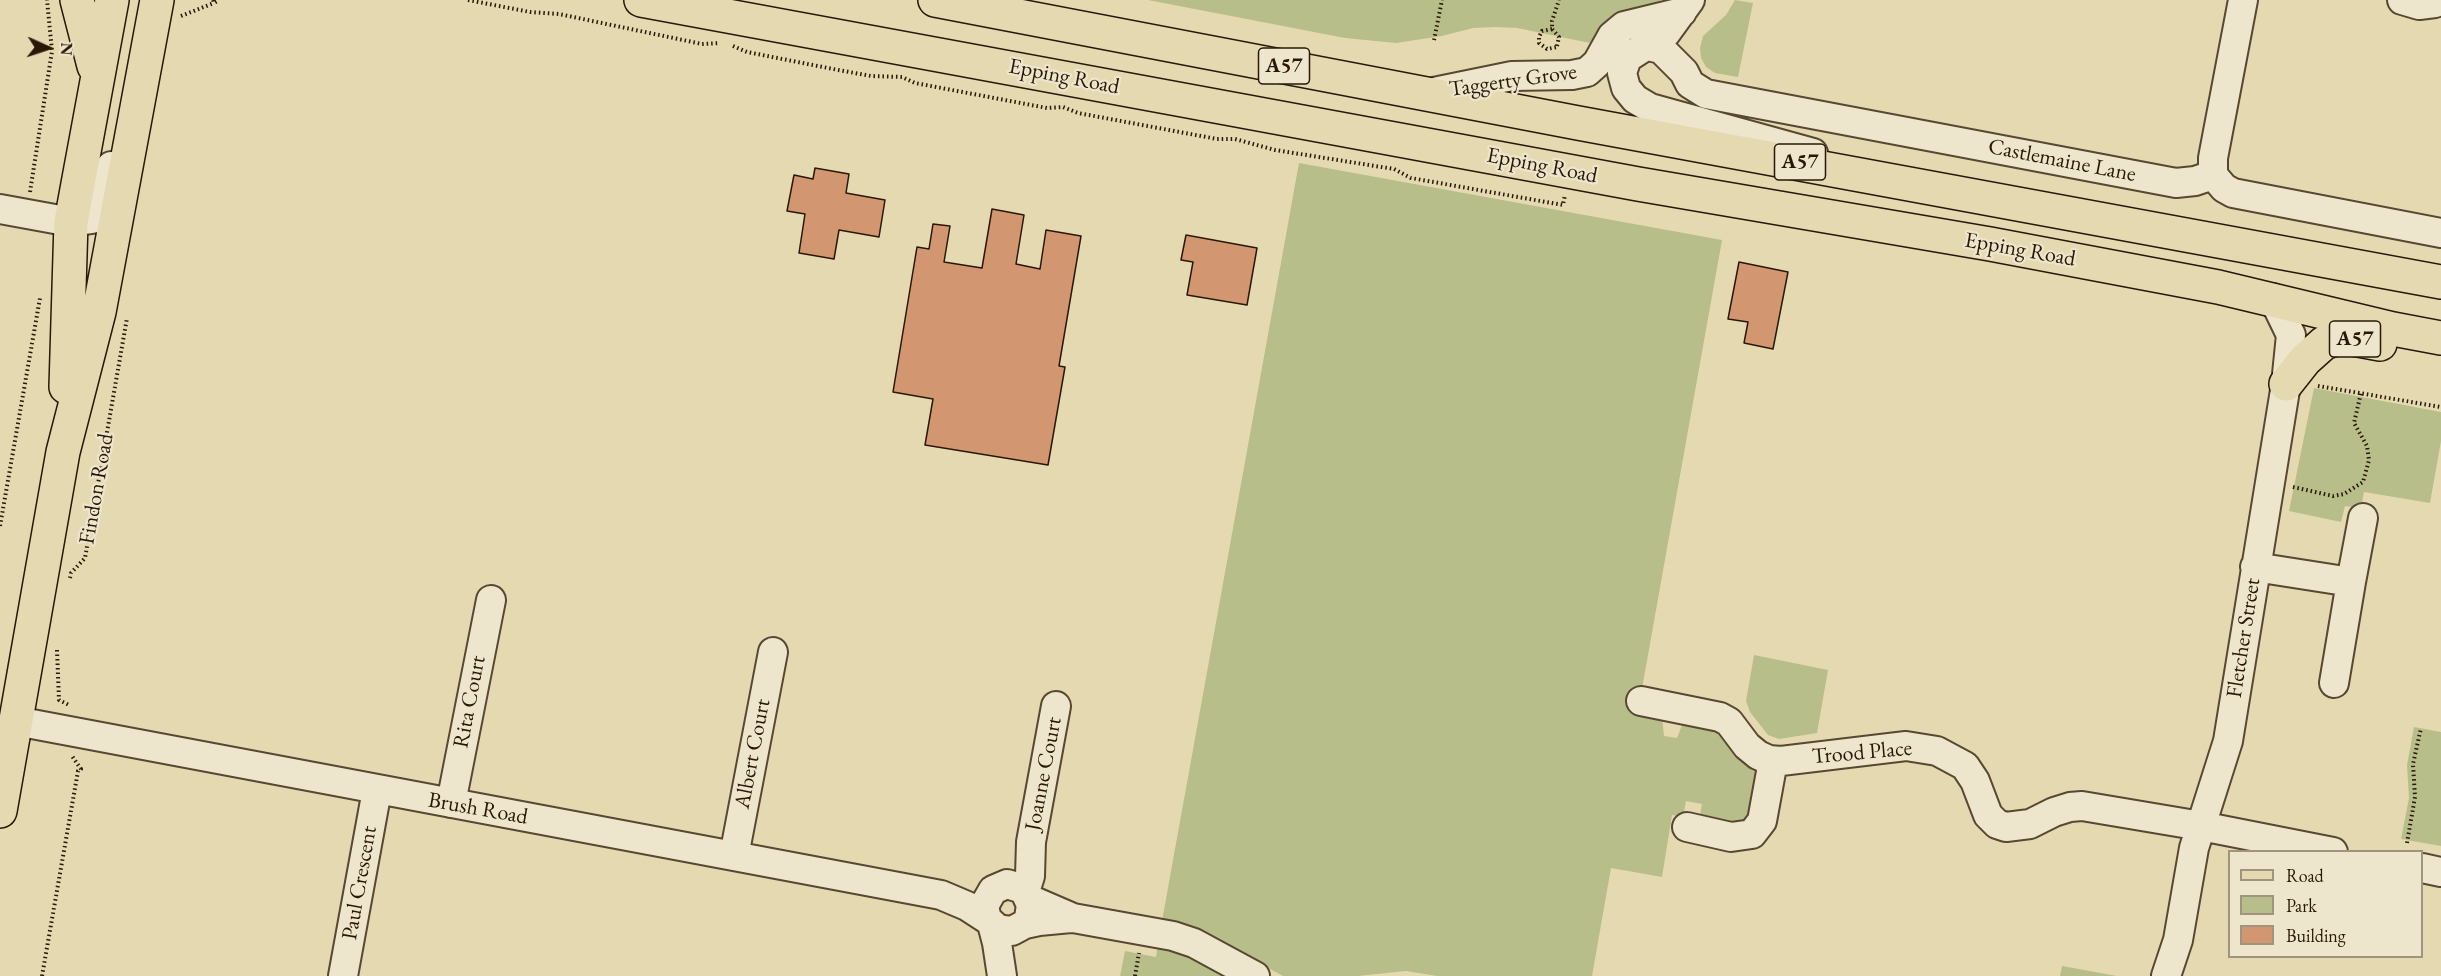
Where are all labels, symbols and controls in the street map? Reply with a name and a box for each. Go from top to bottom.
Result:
north arrow [18,18,78,78]
text: N [56,42,77,56]
road number: A57 [1258,48,1310,84]
street label: Epping Road [1006,53,1122,101]
street label: Taggerty Grove [1447,59,1579,103]
street label: Castlemaine Lane [1986,134,2138,188]
street label: Epping Road [1484,142,1600,190]
road number: A57 [1774,144,1826,180]
street label: Epping Road [1962,227,2078,273]
road number: A57 [2330,321,2380,357]
street label: Findon Road [74,431,120,547]
street label: Fletcher Street [2221,576,2267,700]
street label: Rita Court [448,654,492,750]
street label: Albert Court [729,697,777,811]
street label: Joanne Court [1020,715,1068,833]
street label: Trood Place [1811,735,1913,771]
street label: Brush Road [426,787,530,831]
street label: Paul Crescent [337,824,383,942]
legend [2228,850,2423,958]
text: Road [2286,864,2324,887]
text: Park [2286,894,2317,917]
text: Building [2286,924,2346,947]

